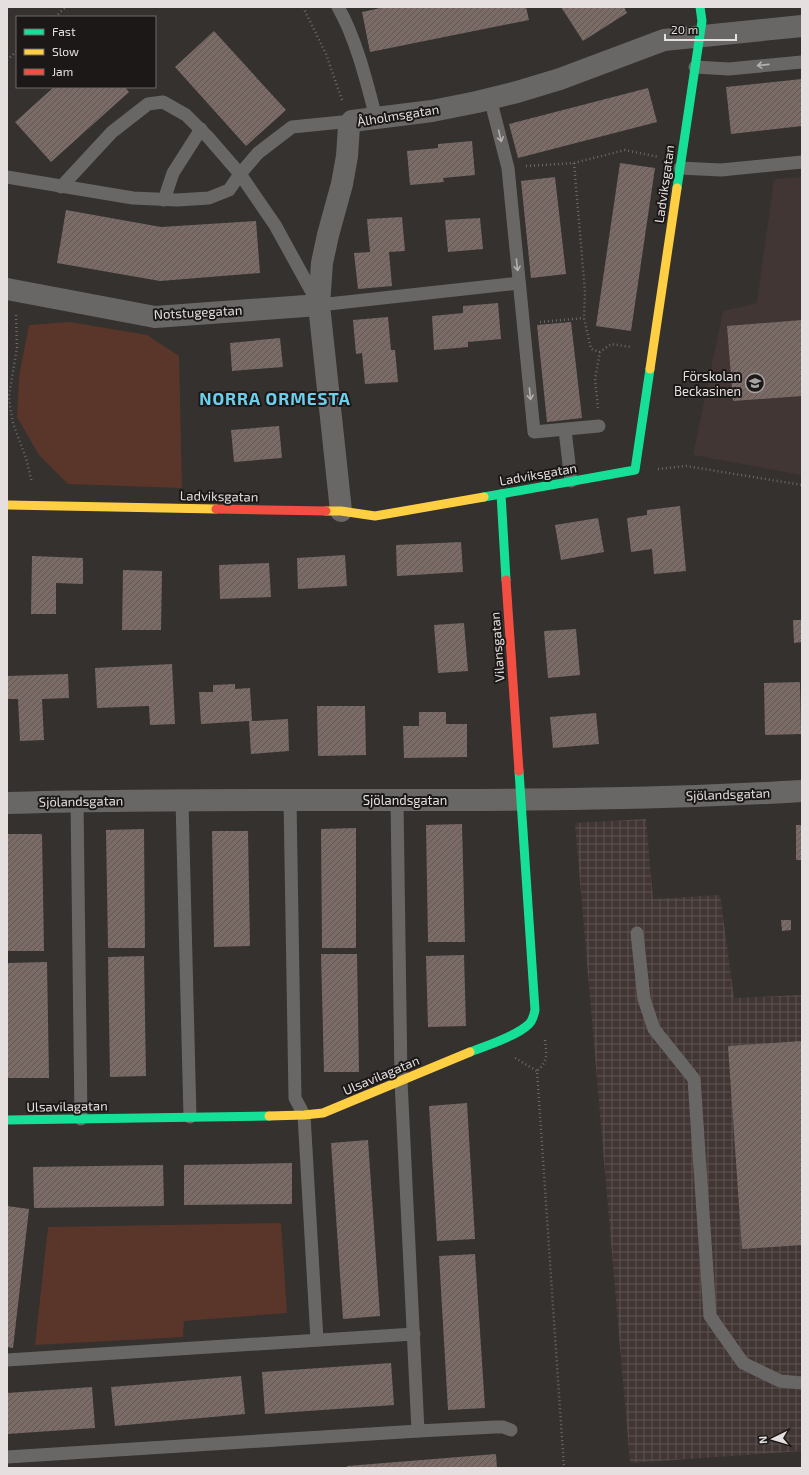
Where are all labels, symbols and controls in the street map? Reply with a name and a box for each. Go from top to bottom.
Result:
legend [16,16,156,88]
scale bar [665,16,736,42]
text: 20 m [671,22,698,36]
text: Fast [52,24,76,38]
text: Slow [52,44,79,58]
one-way arrow [757,62,770,69]
text: Jam [52,64,73,78]
street label: Ålholmsgatan [356,101,440,129]
one-way arrow [496,130,504,143]
street label: Ladviksgatan [651,144,677,224]
one-way arrow [514,258,521,271]
street label: Notstugegatan [153,302,243,322]
place label: Förskolan Beckasinen [674,368,741,399]
school or university icon: Förskolan Beckasinen [744,372,766,394]
one-way arrow [527,387,534,400]
district label: NORRA ORMESTA [199,388,351,408]
street label: Ladviksgatan [498,459,578,489]
street label: Ladviksgatan [180,487,258,505]
street label: Vilansgatan [487,611,507,683]
street label: Sjölandsgatan [685,785,771,803]
street label: Sjölandsgatan [39,792,123,810]
street label: Sjölandsgatan [363,792,447,808]
street label: Ulsavilagatan [340,1052,422,1098]
street label: Ulsavilagatan [26,1097,108,1115]
north arrow [753,1419,793,1459]
text: N [756,1435,769,1444]

